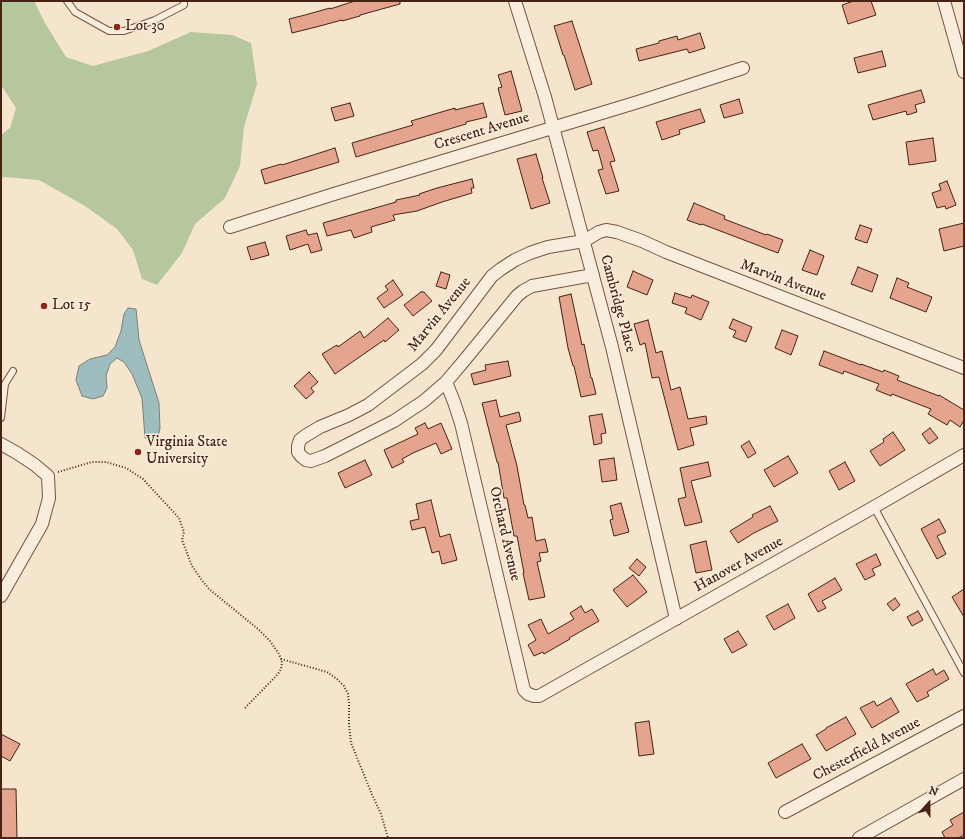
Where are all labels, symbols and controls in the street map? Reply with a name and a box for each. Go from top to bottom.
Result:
place label: Lot 30 [125,18,165,36]
marker: Lot 30 [112,22,122,32]
street label: Crescent Avenue [432,109,532,155]
street label: Cambridge Place [595,253,639,355]
street label: Marvin Avenue [737,256,829,306]
street label: Marvin Avenue [404,274,476,356]
place label: Lot 15 [52,297,91,315]
marker: Lot 15 [39,301,49,311]
place label: Virginia State University [146,434,227,469]
marker: Virginia State University [133,447,143,457]
street label: Orchard Avenue [484,485,524,583]
street label: Hanover Avenue [691,533,787,597]
street label: Chesterfield Avenue [810,714,924,786]
north arrow [909,783,949,823]
text: N [927,784,940,800]

